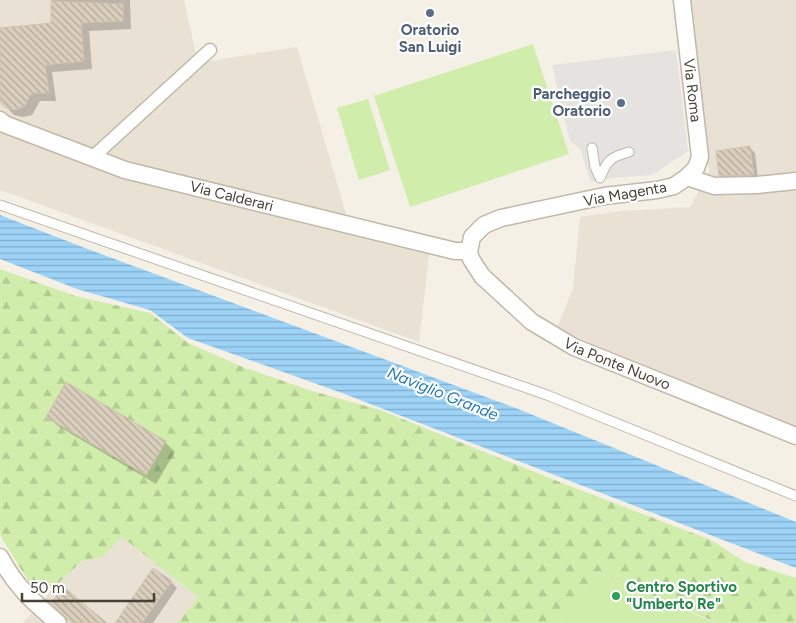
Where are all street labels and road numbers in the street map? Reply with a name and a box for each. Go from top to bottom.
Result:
street label: Via Roma [680,58,705,123]
street label: Via Calderari [188,177,275,215]
street label: Via Magenta [582,178,668,210]
street label: Via Ponte Nuovo [561,334,673,394]

